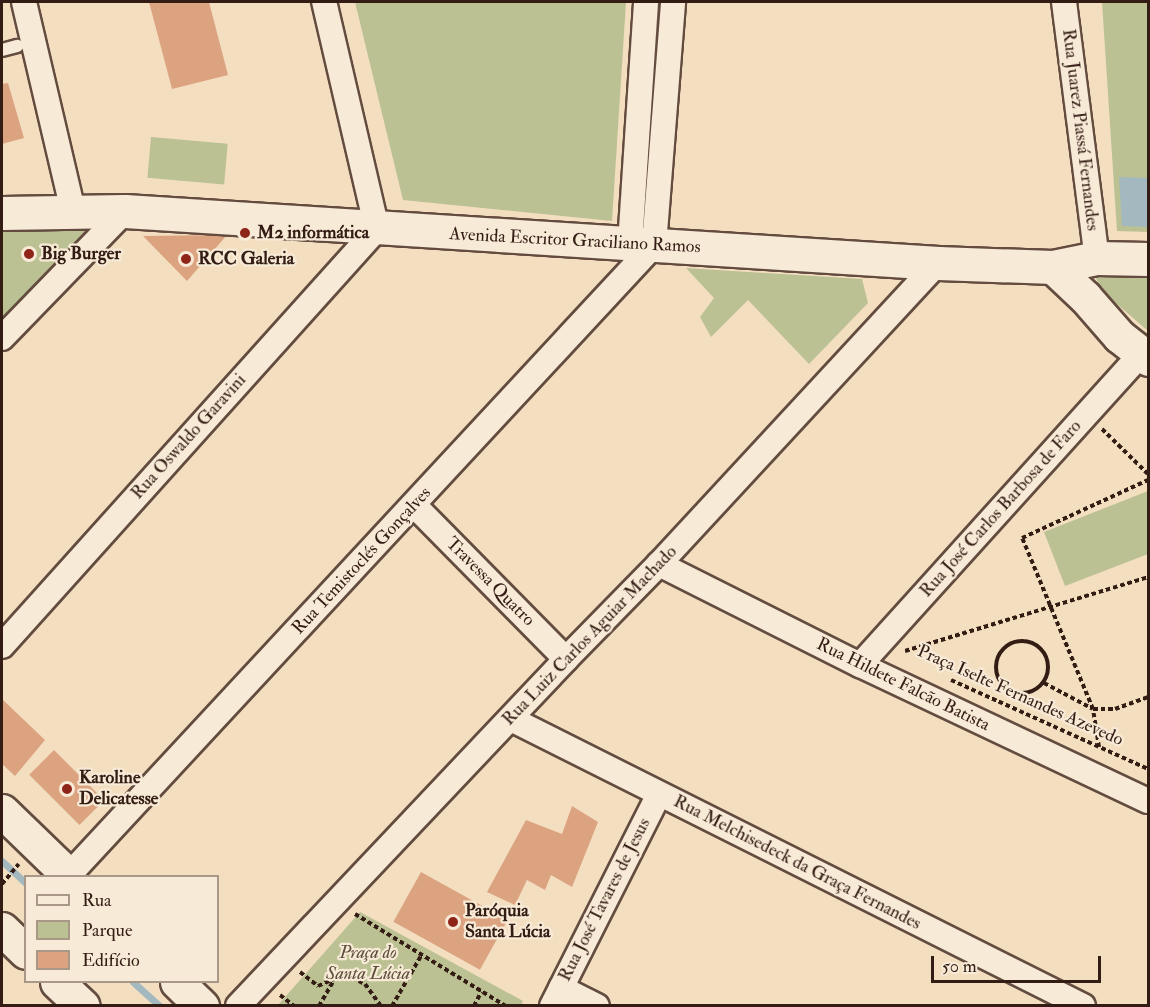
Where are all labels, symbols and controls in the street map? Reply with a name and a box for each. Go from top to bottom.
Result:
street label: Rua Juarez Piassá Fernandes [1057,28,1103,232]
place label: M2 informática [257,222,369,244]
street label: Avenida Escritor Graciliano Ramos [449,224,701,258]
marker: M2 informática [238,226,252,240]
place label: Big Burger [41,243,121,265]
marker: Big Burger [22,247,36,261]
place label: RCC Galeria [198,248,294,270]
marker: RCC Galeria [179,252,193,266]
street label: Rua Oswaldo Garavini [127,370,251,504]
street label: Rua José Carlos Barbosa de Faro [916,416,1086,602]
street label: Rua Temistoclés Gonçalves [288,483,436,639]
street label: Travessa Quatro [441,533,539,631]
street label: Rua Luiz Carlos Aguiar Machado [498,541,682,731]
street label: Rua Hildete Falcão Batista [813,634,993,736]
street label: Praça Iselte Fernandes Azevedo [914,641,1126,751]
place label: Karoline Delicatesse [79,768,158,810]
marker: Karoline Delicatesse [60,782,74,796]
street label: Rua Melchisedeck da Graça Fernandes [670,791,924,935]
street label: Rua José Tavares de Jesus [554,815,656,985]
legend [24,875,219,983]
text: Rua [82,889,111,912]
place label: Paróquia Santa Lúcia [465,901,550,944]
marker: Paróquia Santa Lúcia [446,915,460,929]
text: Parque [82,919,132,942]
park label: Praça do Santa Lúcia [326,943,410,986]
scale bar [934,944,1104,982]
text: Edifício [82,949,140,972]
text: 50 m [942,955,977,978]

